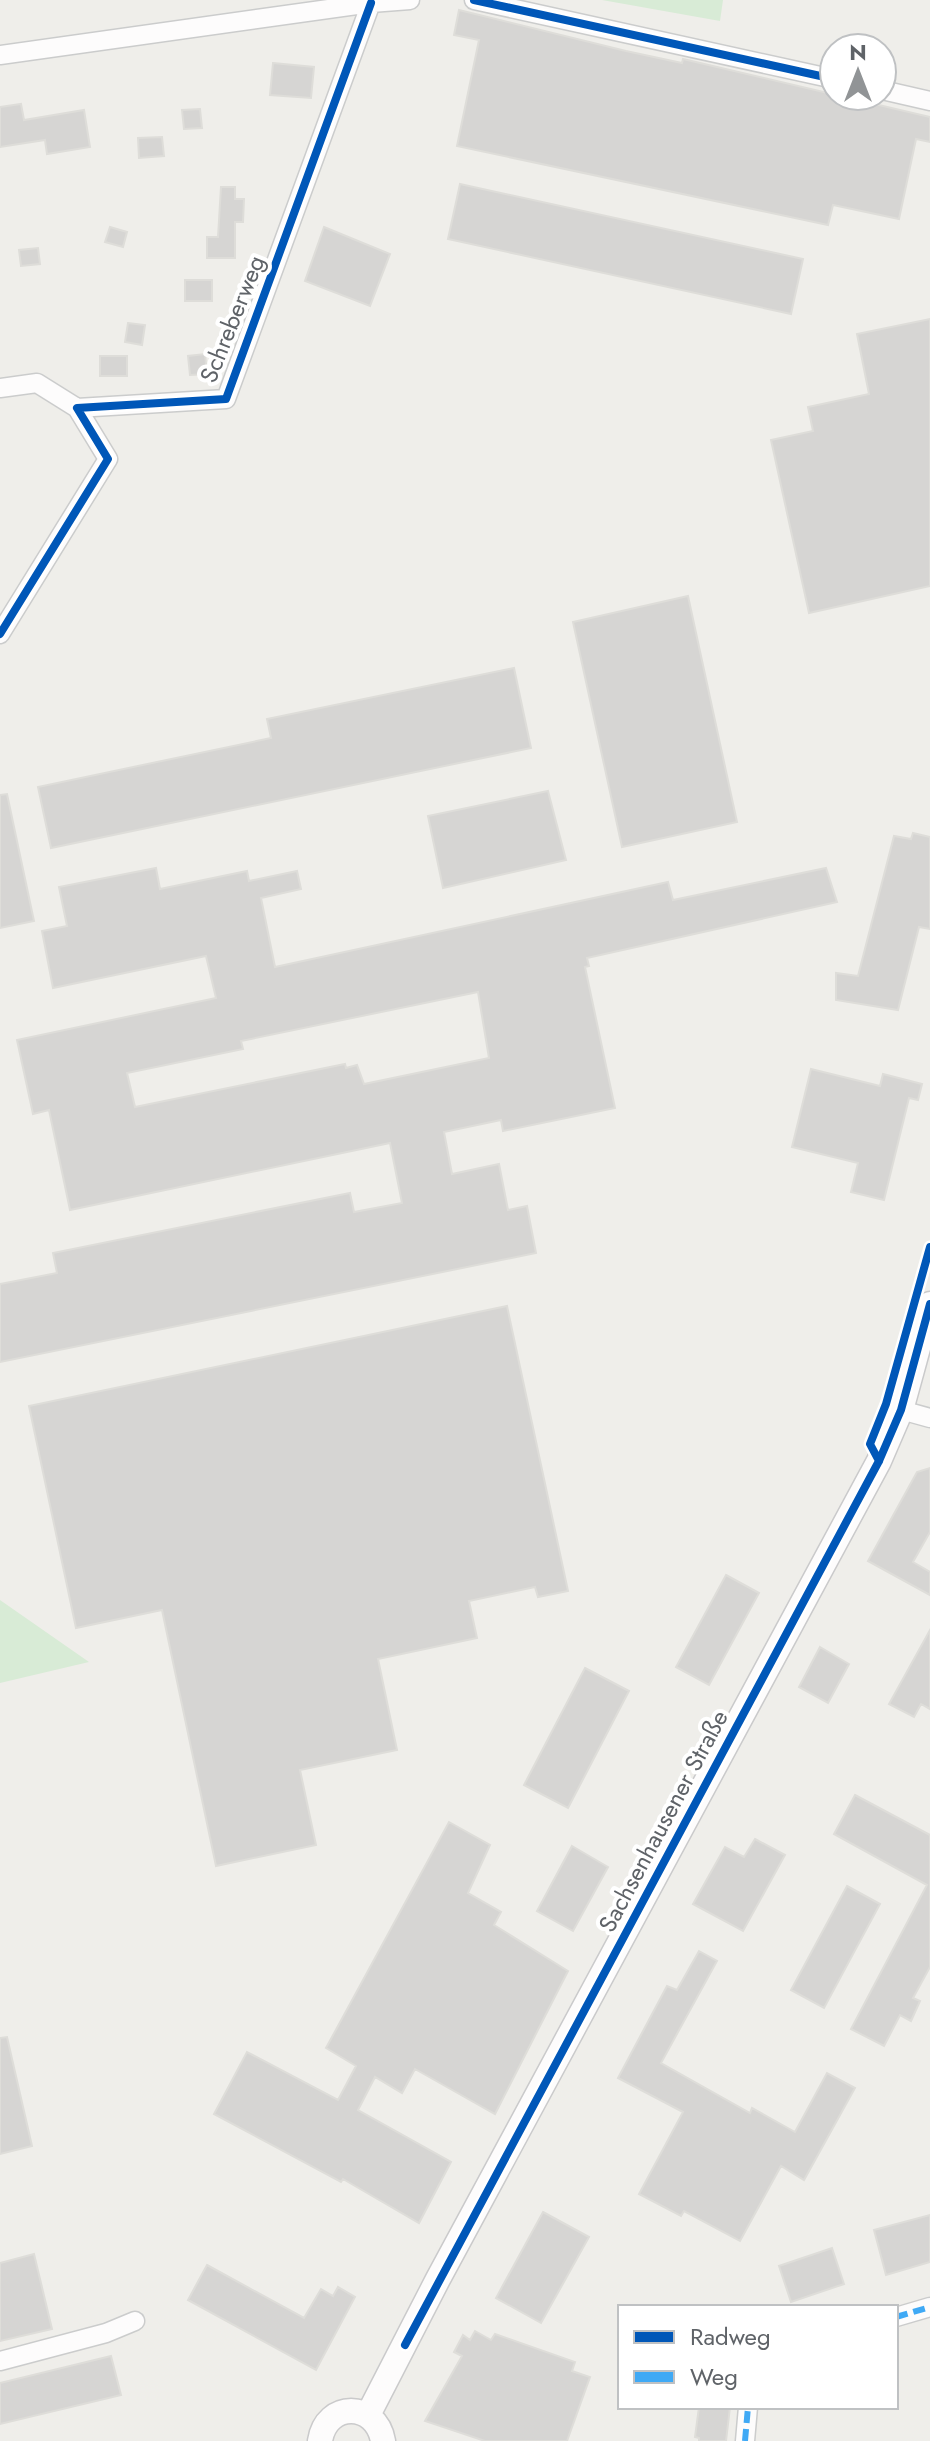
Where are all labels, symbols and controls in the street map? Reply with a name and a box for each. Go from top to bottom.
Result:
north arrow [818,32,898,112]
text: N [849,36,867,68]
street label: Schreberweg [191,250,273,388]
street label: Sachsenhausener Straße [590,1704,736,1938]
legend [618,2305,898,2409]
text: Radweg [690,2319,771,2354]
text: Weg [690,2359,738,2394]

